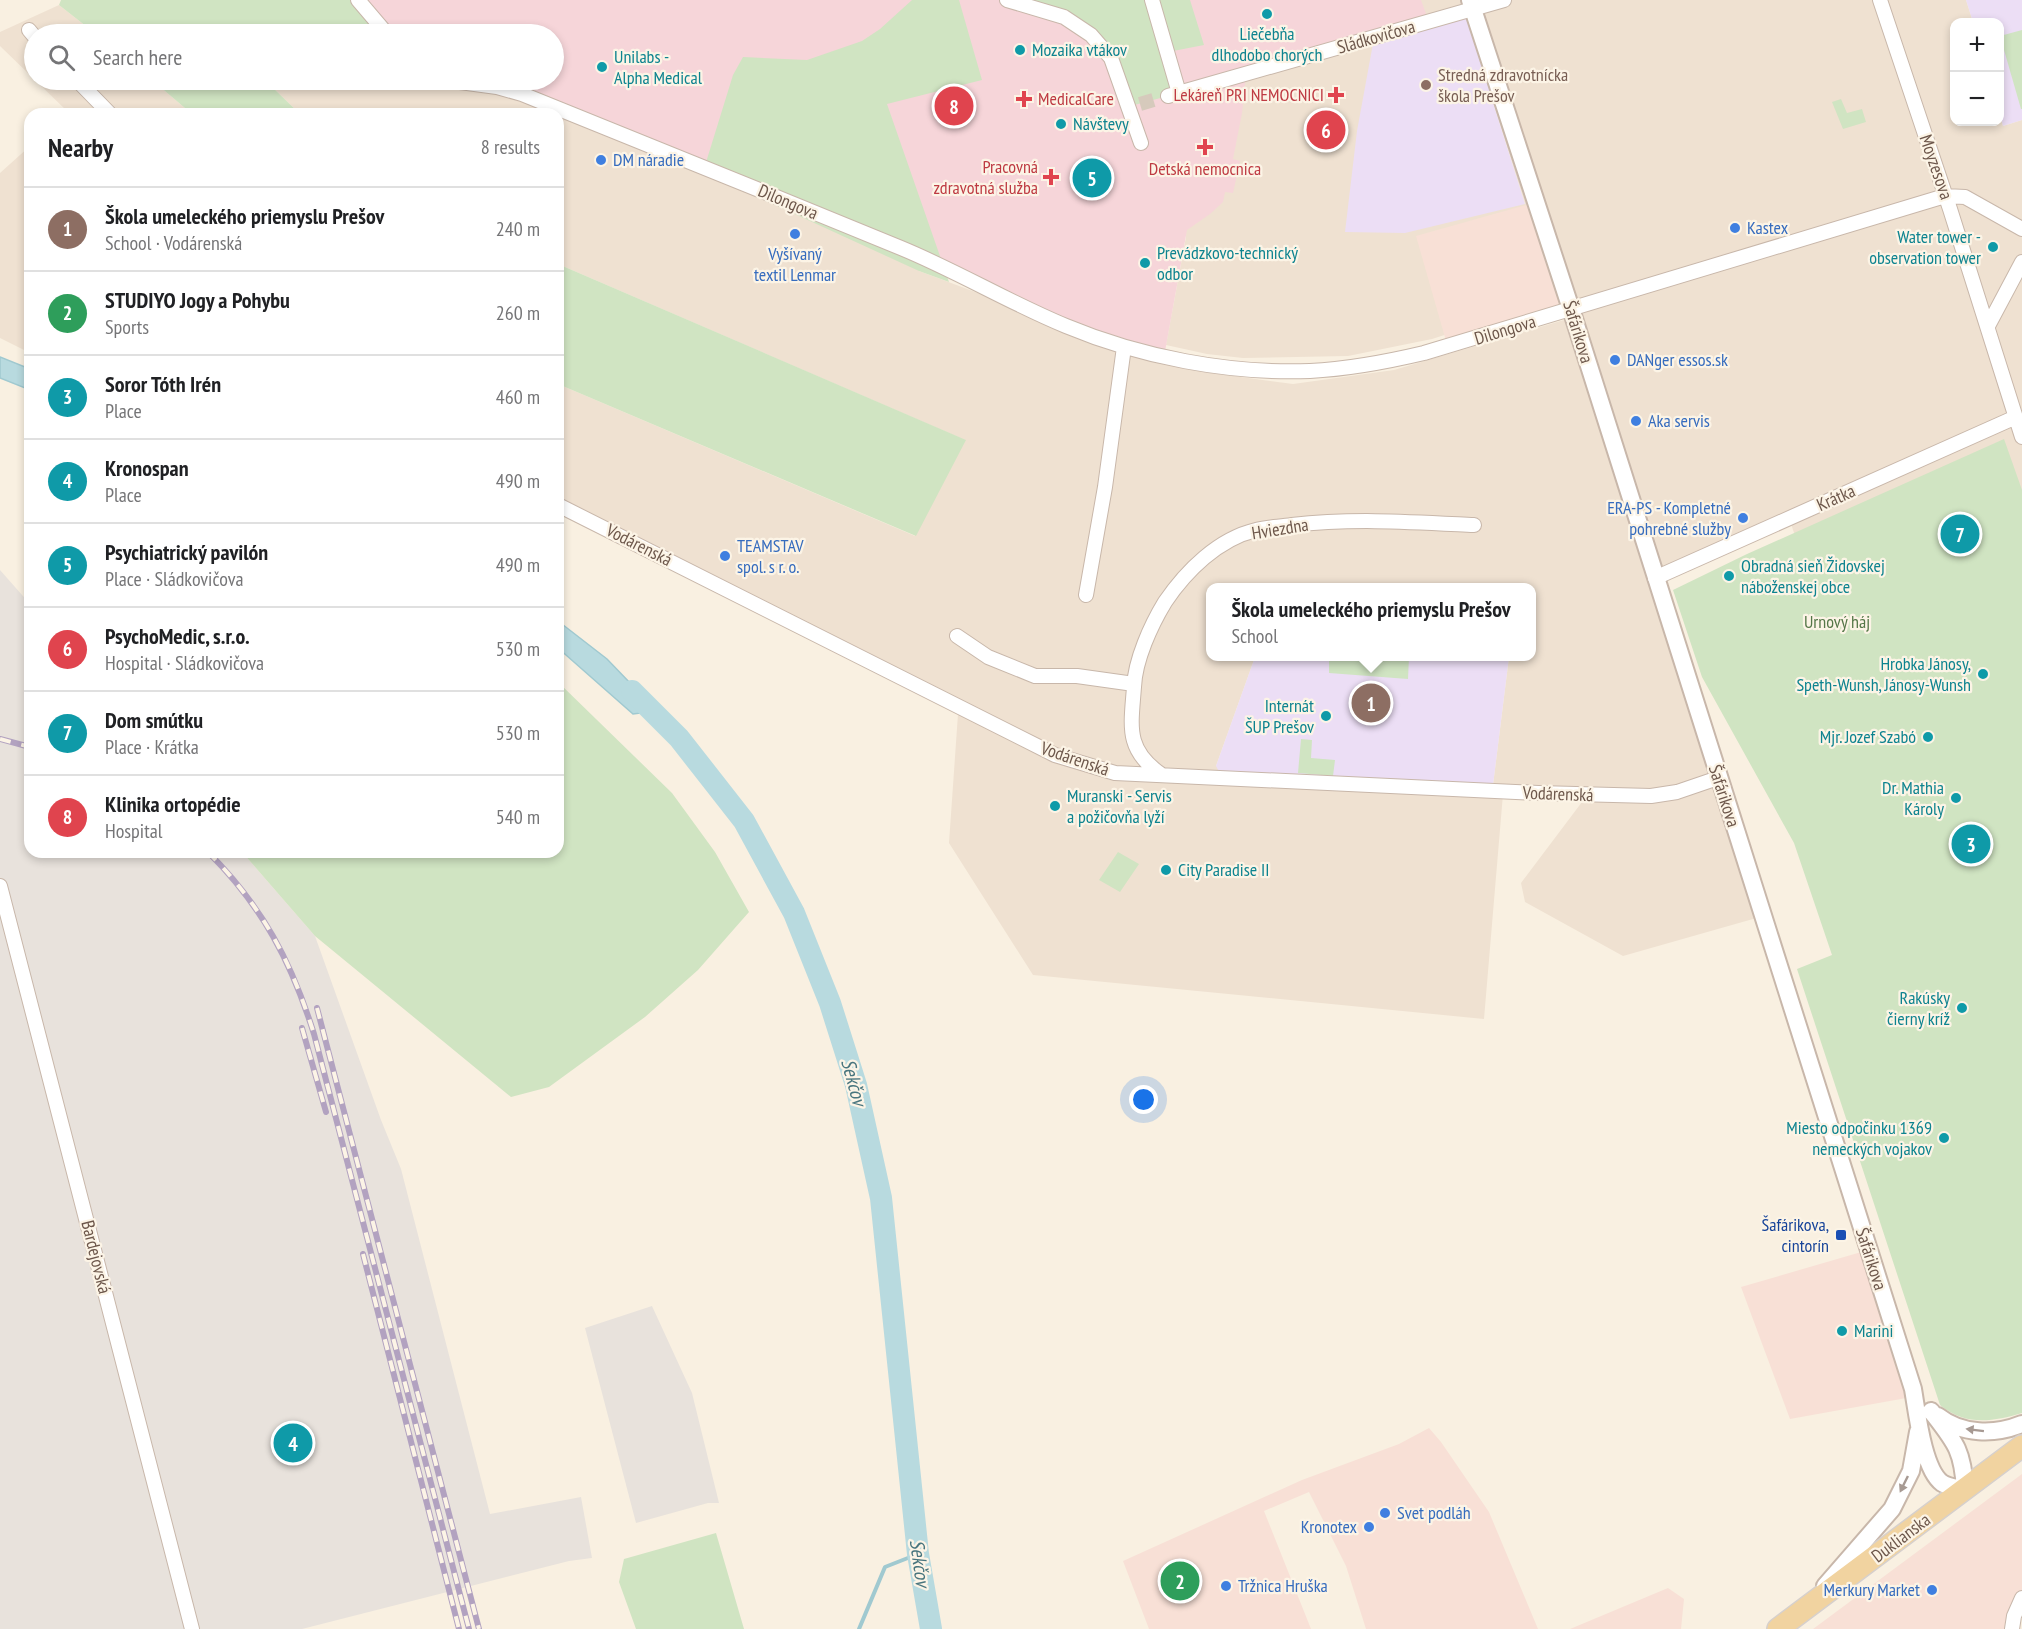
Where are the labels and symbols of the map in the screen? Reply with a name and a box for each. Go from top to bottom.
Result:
marker: Liečebňa dlhodobo chorých [1260,7,1274,21]
street label: Sládkovičova [1334,14,1418,59]
place label: Liečebňa dlhodobo chorých [1212,22,1322,66]
place label: Mozaika vtákov [1032,38,1127,61]
marker: Mozaika vtákov [1013,43,1027,57]
place label: Unilabs - Alpha Medical [614,45,703,89]
marker: Unilabs - Alpha Medical [595,60,609,74]
place label: Stredná zdravotnícka škola Prešov [1438,63,1568,107]
marker: Stredná zdravotnícka škola Prešov [1419,78,1433,92]
place label: Lekáreň PRI NEMOCNICI [1174,83,1324,106]
pin: 8 [934,84,974,128]
place label: MedicalCare [1038,87,1114,110]
marker: Lekáreň PRI NEMOCNICI [1329,88,1343,102]
marker: MedicalCare [1015,90,1033,108]
pin: 6 [1306,108,1346,152]
place label: Návštevy [1073,112,1129,135]
marker: Návštevy [1054,117,1068,131]
street label: Moyzesova [1915,131,1958,202]
marker: Detská nemocnica [1196,138,1214,156]
place label: DM náradie [613,148,684,171]
marker: DM náradie [594,153,608,167]
place label: Pracovná zdravotná služba [933,155,1038,199]
pin: 5 [1072,156,1112,201]
place label: Detská nemocnica [1149,157,1261,180]
marker: Pracovná zdravotná služba [1042,168,1060,186]
street label: Dilongova [755,179,822,224]
place label: Kastex [1747,216,1789,239]
marker: Kastex [1728,221,1742,235]
place label: Water tower - observation tower [1869,225,1981,269]
marker: Vyšívaný textil Lenmar [788,227,802,241]
marker: Water tower - observation tower [1986,240,2000,254]
place label: Prevádzkovo‑technický odbor [1157,241,1298,285]
place label: Vyšívaný textil Lenmar [754,242,836,286]
marker: Prevádzkovo‑technický odbor [1138,256,1152,270]
street label: Šafárikova [1558,298,1599,366]
street label: Dilongova [1471,309,1538,350]
place label: DANger essos.sk [1627,348,1728,371]
marker: DANger essos.sk [1608,353,1622,367]
place label: Aka servis [1648,409,1710,432]
marker: Aka servis [1629,414,1643,428]
street label: Krátka [1813,479,1859,516]
place label: ERA-PS - Kompletné pohrebné služby [1607,496,1731,540]
marker: ERA-PS - Kompletné pohrebné služby [1736,511,1750,525]
pin: 7 [1940,512,1980,556]
street label: Hviezdna [1250,513,1310,544]
street label: Vodárenská [602,518,676,571]
place label: TEAMSTAV spol. s r. o. [737,534,804,578]
marker: TEAMSTAV spol. s r. o. [718,549,732,563]
place label: Obradná sieň Židovskej náboženskej obce [1741,554,1885,598]
marker: Obradná sieň Židovskej náboženskej obce [1722,569,1736,583]
park label: Urnový háj [1804,610,1870,633]
place label: Hrobka Jánosy, Speth-Wunsh, Jánosy-Wunsh [1796,652,1971,696]
marker: Hrobka Jánosy, Speth-Wunsh, Jánosy-Wunsh [1976,667,1990,681]
pin: 1 [1352,680,1390,726]
place label: Internát ŠUP Prešov [1245,694,1314,738]
marker: Internát ŠUP Prešov [1319,709,1333,723]
place label: Mjr. Jozef Szabó [1820,725,1916,748]
marker: Mjr. Jozef Szabó [1921,730,1935,744]
street label: Vodárenská [1037,736,1112,781]
street label: Šafárikova [1704,762,1745,830]
place label: Dr. Mathia Károly [1882,776,1944,820]
street label: Vodárenská [1521,781,1594,806]
place label: Muranski - Servis a požičovňa lyží [1067,784,1172,828]
marker: Dr. Mathia Károly [1949,791,1963,805]
marker: Muranski - Servis a požičovňa lyží [1048,799,1062,813]
pin: 3 [1952,822,1990,866]
place label: City Paradise II [1178,858,1269,881]
marker: City Paradise II [1159,863,1173,877]
place label: Rakúsky čierny kríž [1887,986,1950,1030]
marker: Rakúsky čierny kríž [1955,1001,1969,1015]
water label: Sekčov [835,1056,874,1111]
your location [1129,1085,1158,1114]
place label: Miesto odpočinku 1369 nemeckých vojakov [1786,1116,1932,1160]
marker: Miesto odpočinku 1369 nemeckých vojakov [1937,1131,1951,1145]
place label: Šafárikova, cintorín [1762,1213,1829,1257]
street label: Bardejovská [76,1218,117,1296]
street label: Šafárikova [1851,1225,1892,1293]
marker: Šafárikova, cintorín [1834,1228,1848,1242]
place label: Marini [1854,1319,1893,1342]
marker: Marini [1835,1324,1849,1338]
pin: 4 [274,1420,312,1466]
one-way arrow [1965,1425,1984,1434]
one-way arrow [1899,1476,1909,1493]
place label: Svet podláh [1397,1501,1471,1524]
marker: Svet podláh [1378,1506,1392,1520]
street label: Duklianska [1867,1508,1935,1567]
place label: Kronotex [1301,1515,1358,1538]
marker: Kronotex [1362,1520,1376,1534]
water label: Sekčov [904,1538,937,1591]
pin: 2 [1160,1558,1200,1604]
place label: Tržnica Hruška [1238,1574,1328,1597]
place label: Merkury Market [1824,1578,1920,1601]
marker: Tržnica Hruška [1219,1579,1233,1593]
marker: Merkury Market [1925,1583,1939,1597]

